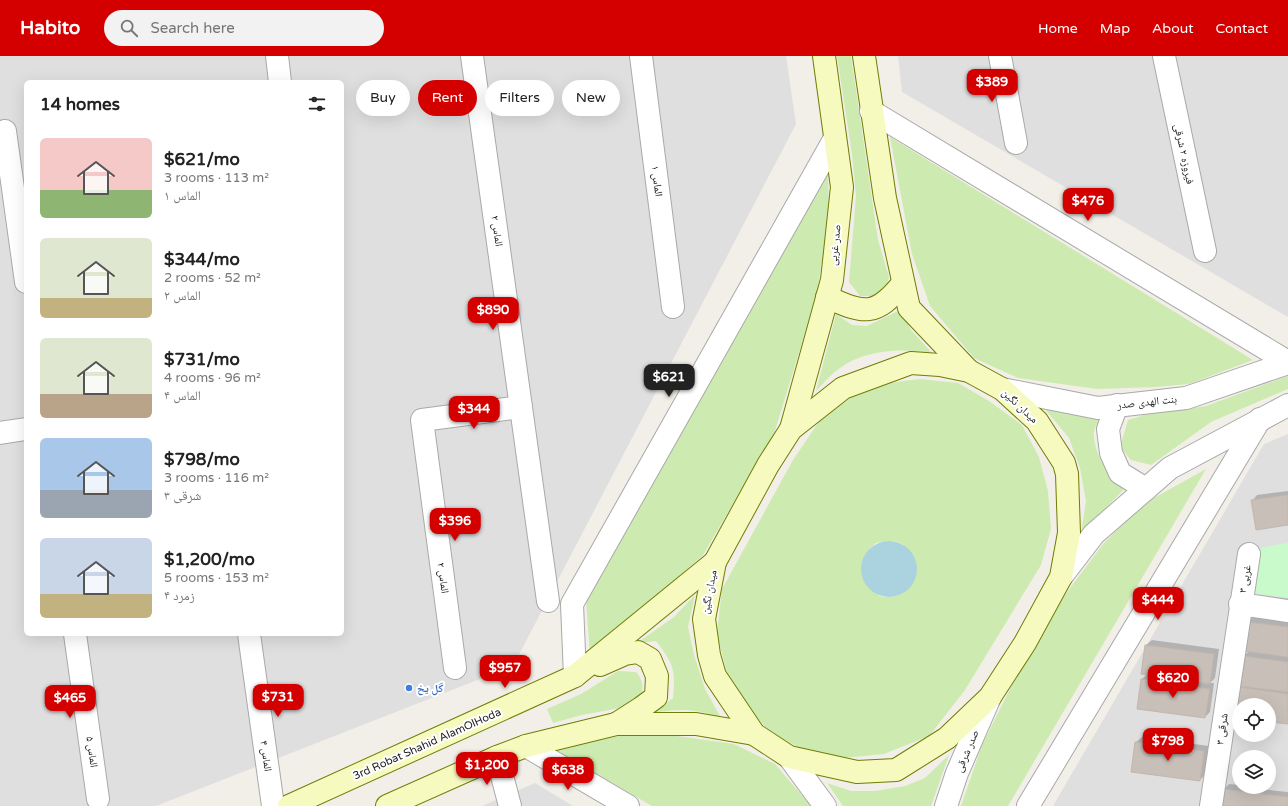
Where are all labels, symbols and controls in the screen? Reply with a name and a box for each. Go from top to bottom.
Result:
search box [104,10,384,46]
text: Habito [20,17,80,39]
icon: search [118,17,140,39]
text: Search here [150,19,235,37]
text: Home [1038,20,1078,37]
text: Map [1100,20,1130,37]
text: About [1152,20,1194,37]
text: Contact [1216,20,1268,37]
pin: $389 [968,69,1016,103]
text: $389 [976,74,1008,90]
chip: Buy [356,80,410,116]
chip: Rent [418,80,477,116]
chip: Filters [485,80,554,116]
chip: New [562,80,620,116]
icon: filters [306,93,328,115]
text: 14 homes [40,94,120,115]
street label: فیروزه ۲ شرقی [1171,123,1197,186]
text: $621/mo [164,149,240,170]
icon: home [72,154,120,202]
street label: الماس ۱ [649,165,665,197]
text: 3 rooms · 113 m² [164,170,269,186]
text: الماس ۱ [164,188,201,204]
pin: $476 [1064,188,1112,222]
text: $476 [1072,193,1104,209]
street label: الماس ۲ [488,215,506,247]
street label: صدر غربی [826,224,844,266]
text: $344/mo [164,249,240,270]
icon: home [72,254,120,302]
text: 2 rooms · 52 m² [164,270,261,286]
text: الماس ۲ [164,288,201,304]
pin: $890 [469,297,517,331]
text: $890 [477,302,509,318]
text: $731/mo [164,349,240,370]
icon: home [72,354,120,402]
pin: $621 [645,364,693,398]
text: $621 [653,369,685,385]
text: 4 rooms · 96 m² [164,370,261,386]
street label: میدان نگین [999,386,1041,426]
text: الماس ۴ [164,388,201,404]
street label: بنت الهدی صدر [1115,392,1178,412]
pin: $344 [450,396,498,430]
text: $344 [458,401,490,417]
text: $798/mo [164,449,240,470]
icon: home [72,454,120,502]
text: 3 rooms · 116 m² [164,470,269,486]
text: ۳ شرقی [164,488,201,504]
pin: $396 [431,508,479,542]
text: $396 [439,513,471,529]
text: $1,200/mo [164,549,255,570]
icon: home [72,554,120,602]
street label: الماس ۲ [434,562,452,594]
street label: ۳ غربی [1236,563,1254,594]
street label: میدان نگین [698,569,720,615]
text: 5 rooms · 153 m² [164,570,269,586]
pin: $444 [1134,587,1182,621]
text: زمرد ۴ [164,588,195,604]
text: $444 [1142,592,1174,608]
pin: $957 [481,655,529,689]
text: $957 [489,660,521,676]
pin: $620 [1149,665,1197,699]
text: $620 [1157,670,1189,686]
place label: گل یخ [417,682,444,696]
marker: گل یخ [404,683,414,693]
pin: $731 [254,684,302,718]
pin: $465 [46,685,94,719]
text: $731 [262,689,294,705]
text: $465 [54,690,86,706]
map controls [1232,698,1276,794]
button: locate [1232,698,1276,742]
street label: 3rd Robat Shahid AlamOlHoda [351,705,503,783]
street label: ۳ شرقی [1213,712,1231,746]
street label: صدر شرقی [952,728,982,774]
pin: $798 [1144,728,1192,762]
text: $798 [1152,733,1184,749]
street label: الماس ۵ [83,736,101,768]
street label: الماس ۴ [257,740,275,772]
button: layers [1232,750,1276,794]
pin: $1,200 [454,752,520,786]
text: $1,200 [465,757,509,773]
pin: $638 [544,757,592,791]
text: $638 [552,762,584,778]

